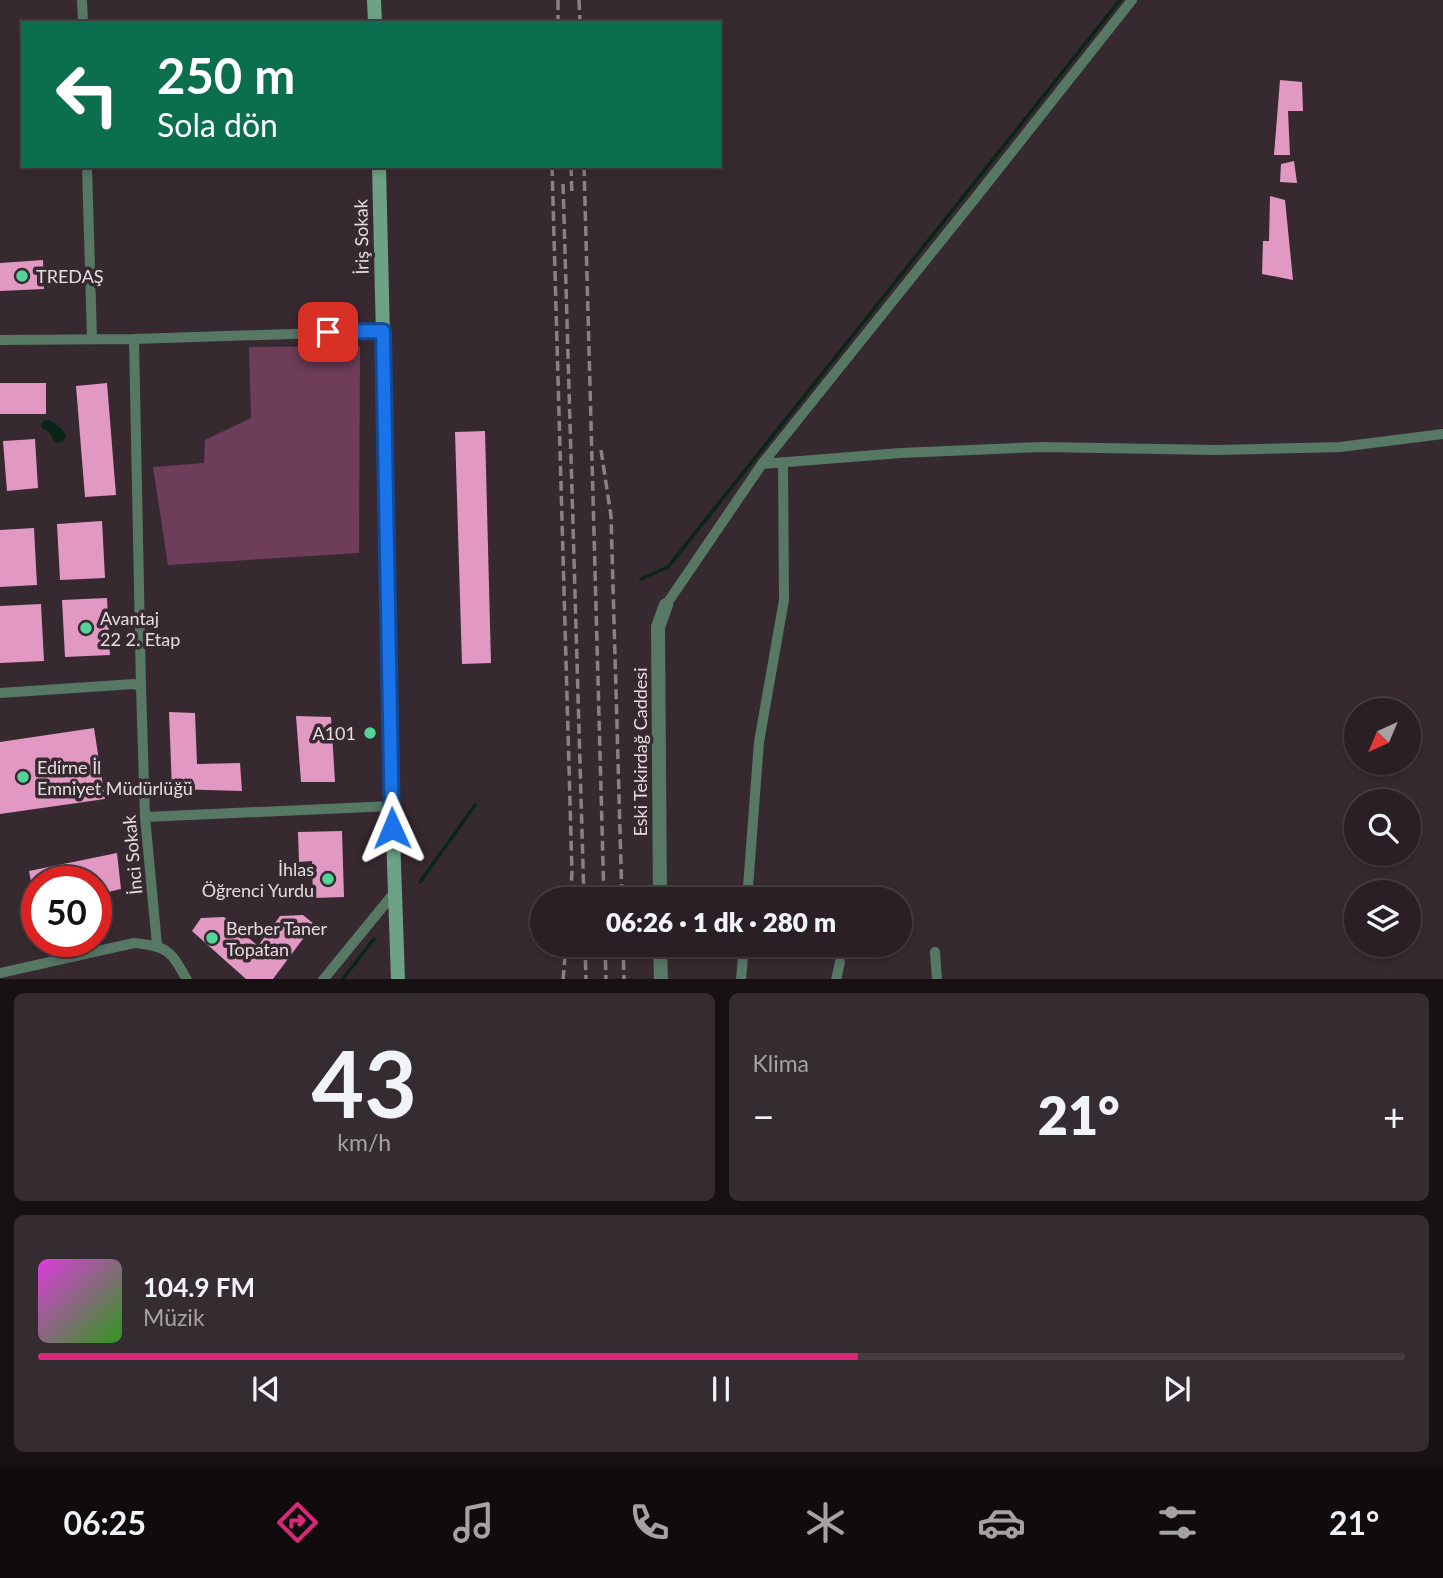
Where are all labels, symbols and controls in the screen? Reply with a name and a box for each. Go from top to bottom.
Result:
text: 250 m [157,46,295,104]
icon: left [42,49,133,140]
text: Sola dön [157,105,278,144]
street label: İriş Sokak [349,198,373,275]
place label: TREDAŞ [36,265,104,287]
marker: TREDAŞ [14,268,30,284]
pin [298,302,358,362]
icon: arrive [309,313,347,351]
place label: Avantaj 22 2. Etap [100,607,180,650]
marker: Avantaj 22 2. Etap [78,620,94,636]
street label: Eski Tekirdağ Caddesi [629,668,651,836]
north arrow [1344,698,1421,775]
map controls [1344,698,1421,957]
place label: A101 [312,722,356,744]
marker: A101 [362,725,378,741]
place label: Edirne İl Emniyet Müdürlüğü [37,756,193,799]
marker: Edirne İl Emniyet Müdürlüğü [15,769,31,785]
button: search [1344,789,1421,866]
position arrow [355,791,429,865]
street label: İnci Sokak [117,814,146,896]
place label: İhlas Öğrenci Yurdu [202,858,314,901]
speed limit sign: 50 [21,866,112,957]
marker: İhlas Öğrenci Yurdu [320,871,336,887]
button: layers [1344,880,1421,957]
text: 06:26 · 1 dk · 280 m [606,906,836,938]
place label: Berber Taner Topatan [226,917,327,960]
marker: Berber Taner Topatan [204,930,220,946]
text: 43 [311,1028,417,1137]
text: Klima [753,1049,809,1077]
text: 21° [1038,1084,1120,1146]
text: − [753,1093,775,1139]
text: + [1383,1093,1405,1139]
text: km/h [337,1128,391,1156]
text: 104.9 FM [143,1271,255,1303]
text: Müzik [143,1303,205,1331]
icon: previous [247,1370,285,1408]
icon: pause [702,1370,740,1408]
icon: next [1158,1370,1196,1408]
icon: directions [273,1498,322,1547]
icon: music [449,1498,498,1547]
icon: phone [625,1498,674,1547]
icon: climate [801,1498,850,1547]
icon: car [977,1498,1026,1547]
icon: filters [1153,1498,1202,1547]
text: 06:25 [64,1503,146,1542]
text: 21° [1329,1503,1379,1542]

